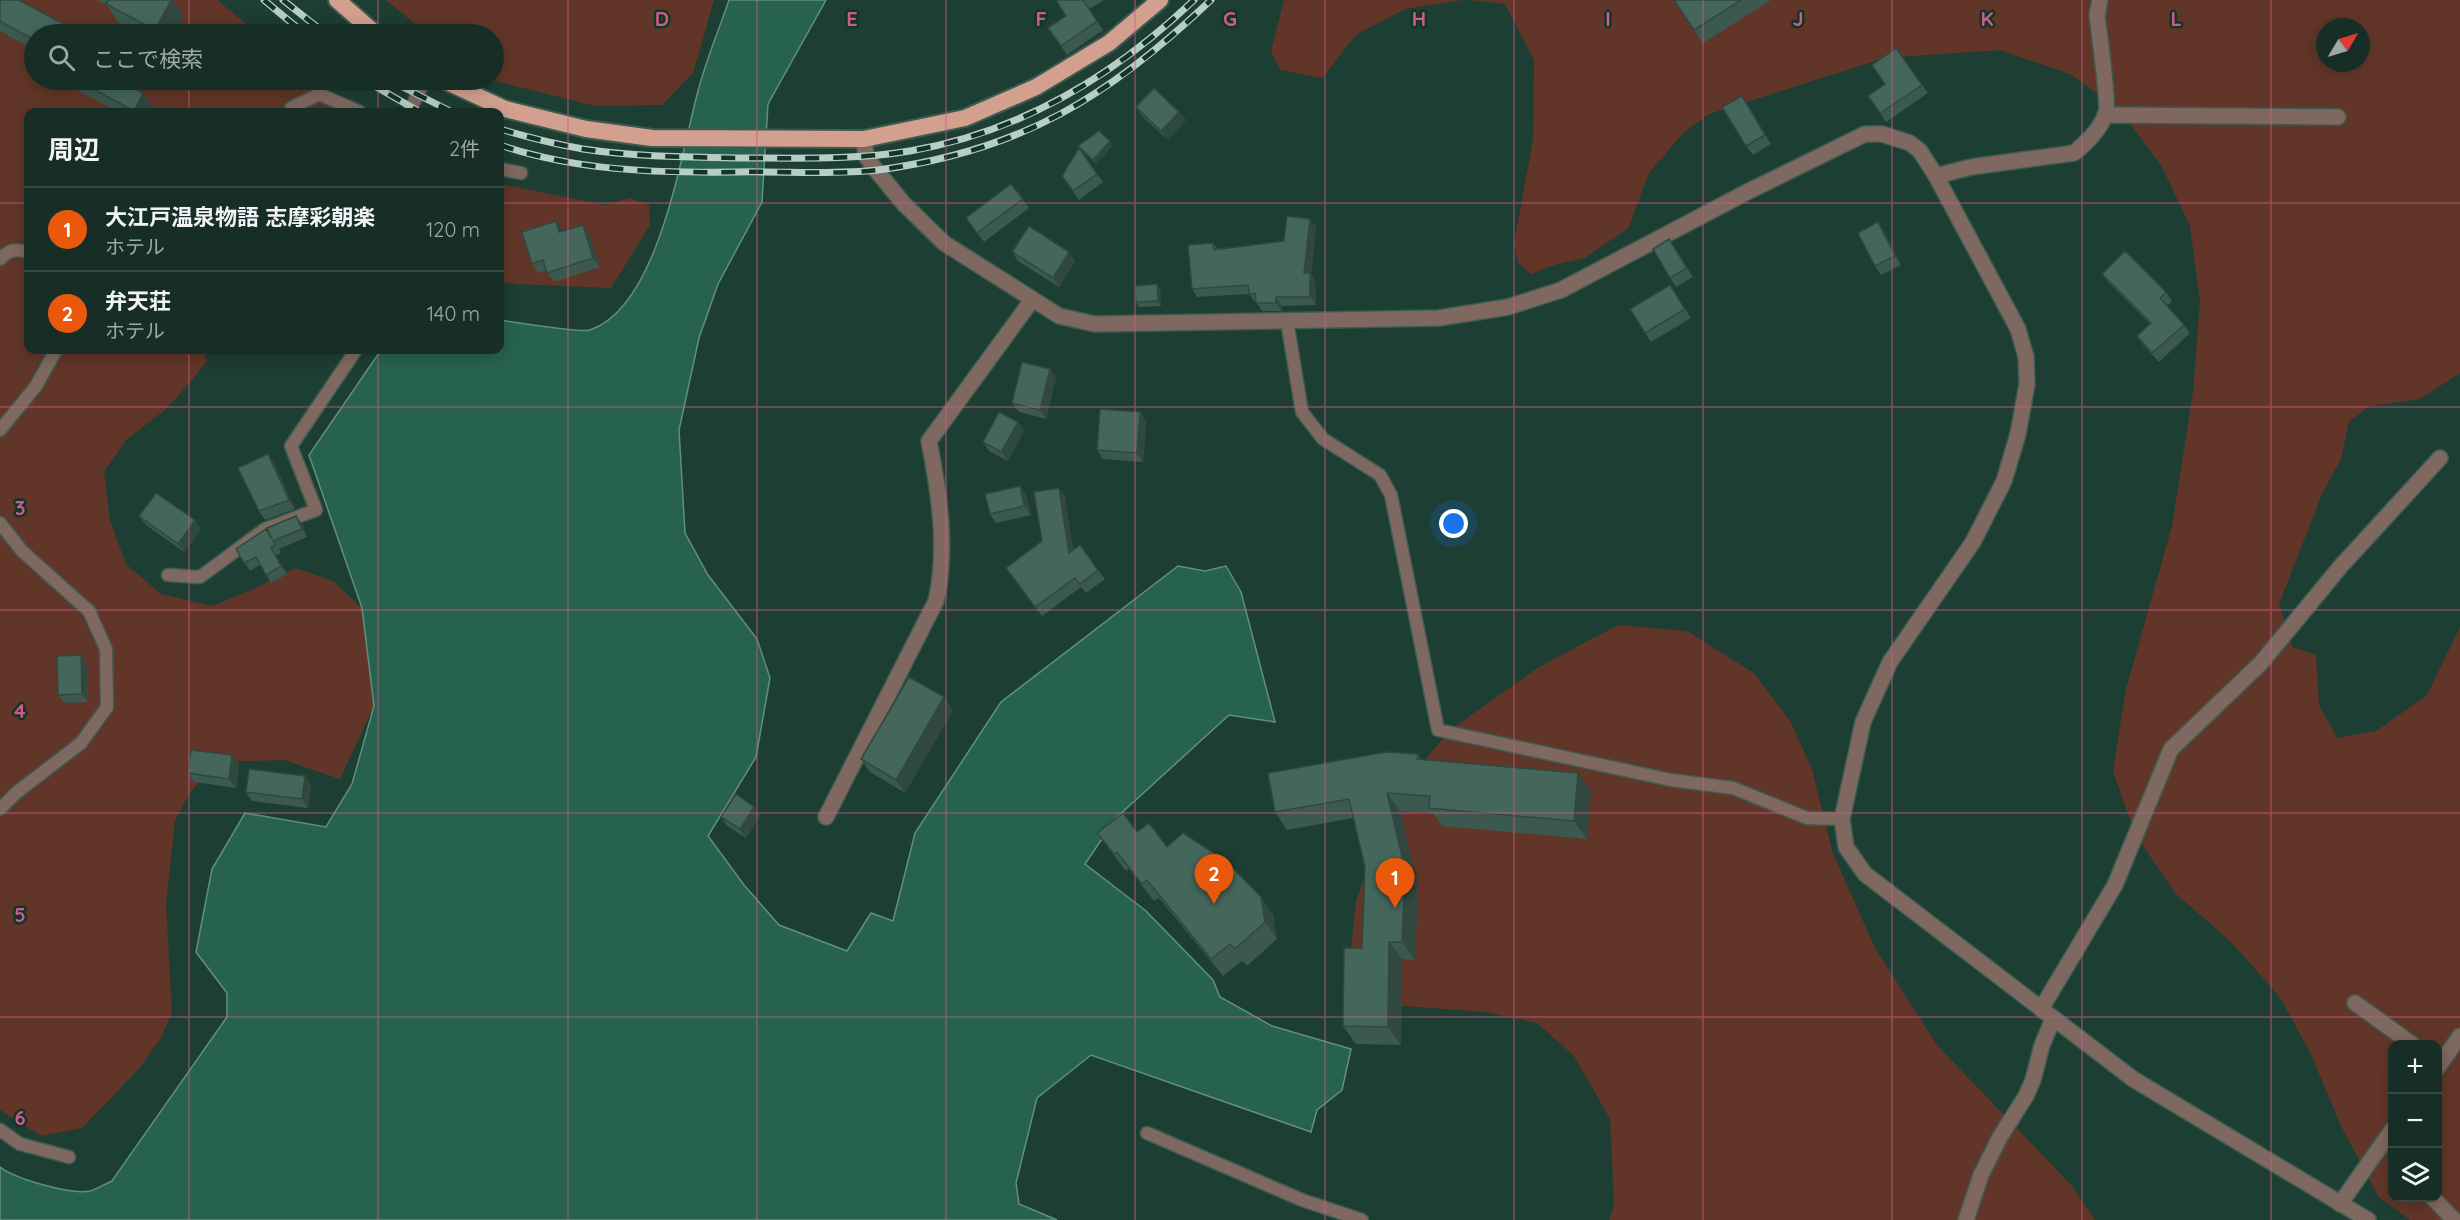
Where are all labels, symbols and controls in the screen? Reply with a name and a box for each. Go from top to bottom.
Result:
text: D [655,6,669,31]
text: E [846,6,858,31]
text: F [1035,6,1047,31]
text: G [1223,6,1237,31]
text: H [1412,6,1426,31]
text: I [1605,6,1611,31]
text: J [1792,6,1804,31]
text: K [1980,6,1994,31]
text: L [2170,6,2182,31]
north arrow [2316,18,2370,72]
search box [24,24,504,90]
icon: search [45,41,78,74]
text: ここで検索 [93,45,203,73]
text: 周辺 [48,133,100,166]
text: 2件 [449,136,480,161]
text: 大江戸温泉物語 志摩彩朝楽 [105,203,375,231]
text: 1 [64,217,71,242]
text: 120 m [426,217,480,242]
text: ホテル [105,234,165,259]
text: 弁天荘 [105,287,171,315]
text: 2 [62,301,73,326]
text: 140 m [427,301,480,326]
text: ホテル [105,318,165,343]
text: 3 [15,495,25,520]
your location [1439,509,1468,538]
text: 4 [14,698,26,723]
pin: 2 [1194,854,1234,904]
pin: 1 [1376,858,1414,908]
text: 5 [14,902,26,927]
map controls [2388,1040,2442,1202]
button: + [2388,1040,2442,1094]
button: − [2388,1094,2442,1148]
text: 6 [14,1105,26,1130]
button: layers [2388,1148,2442,1202]

